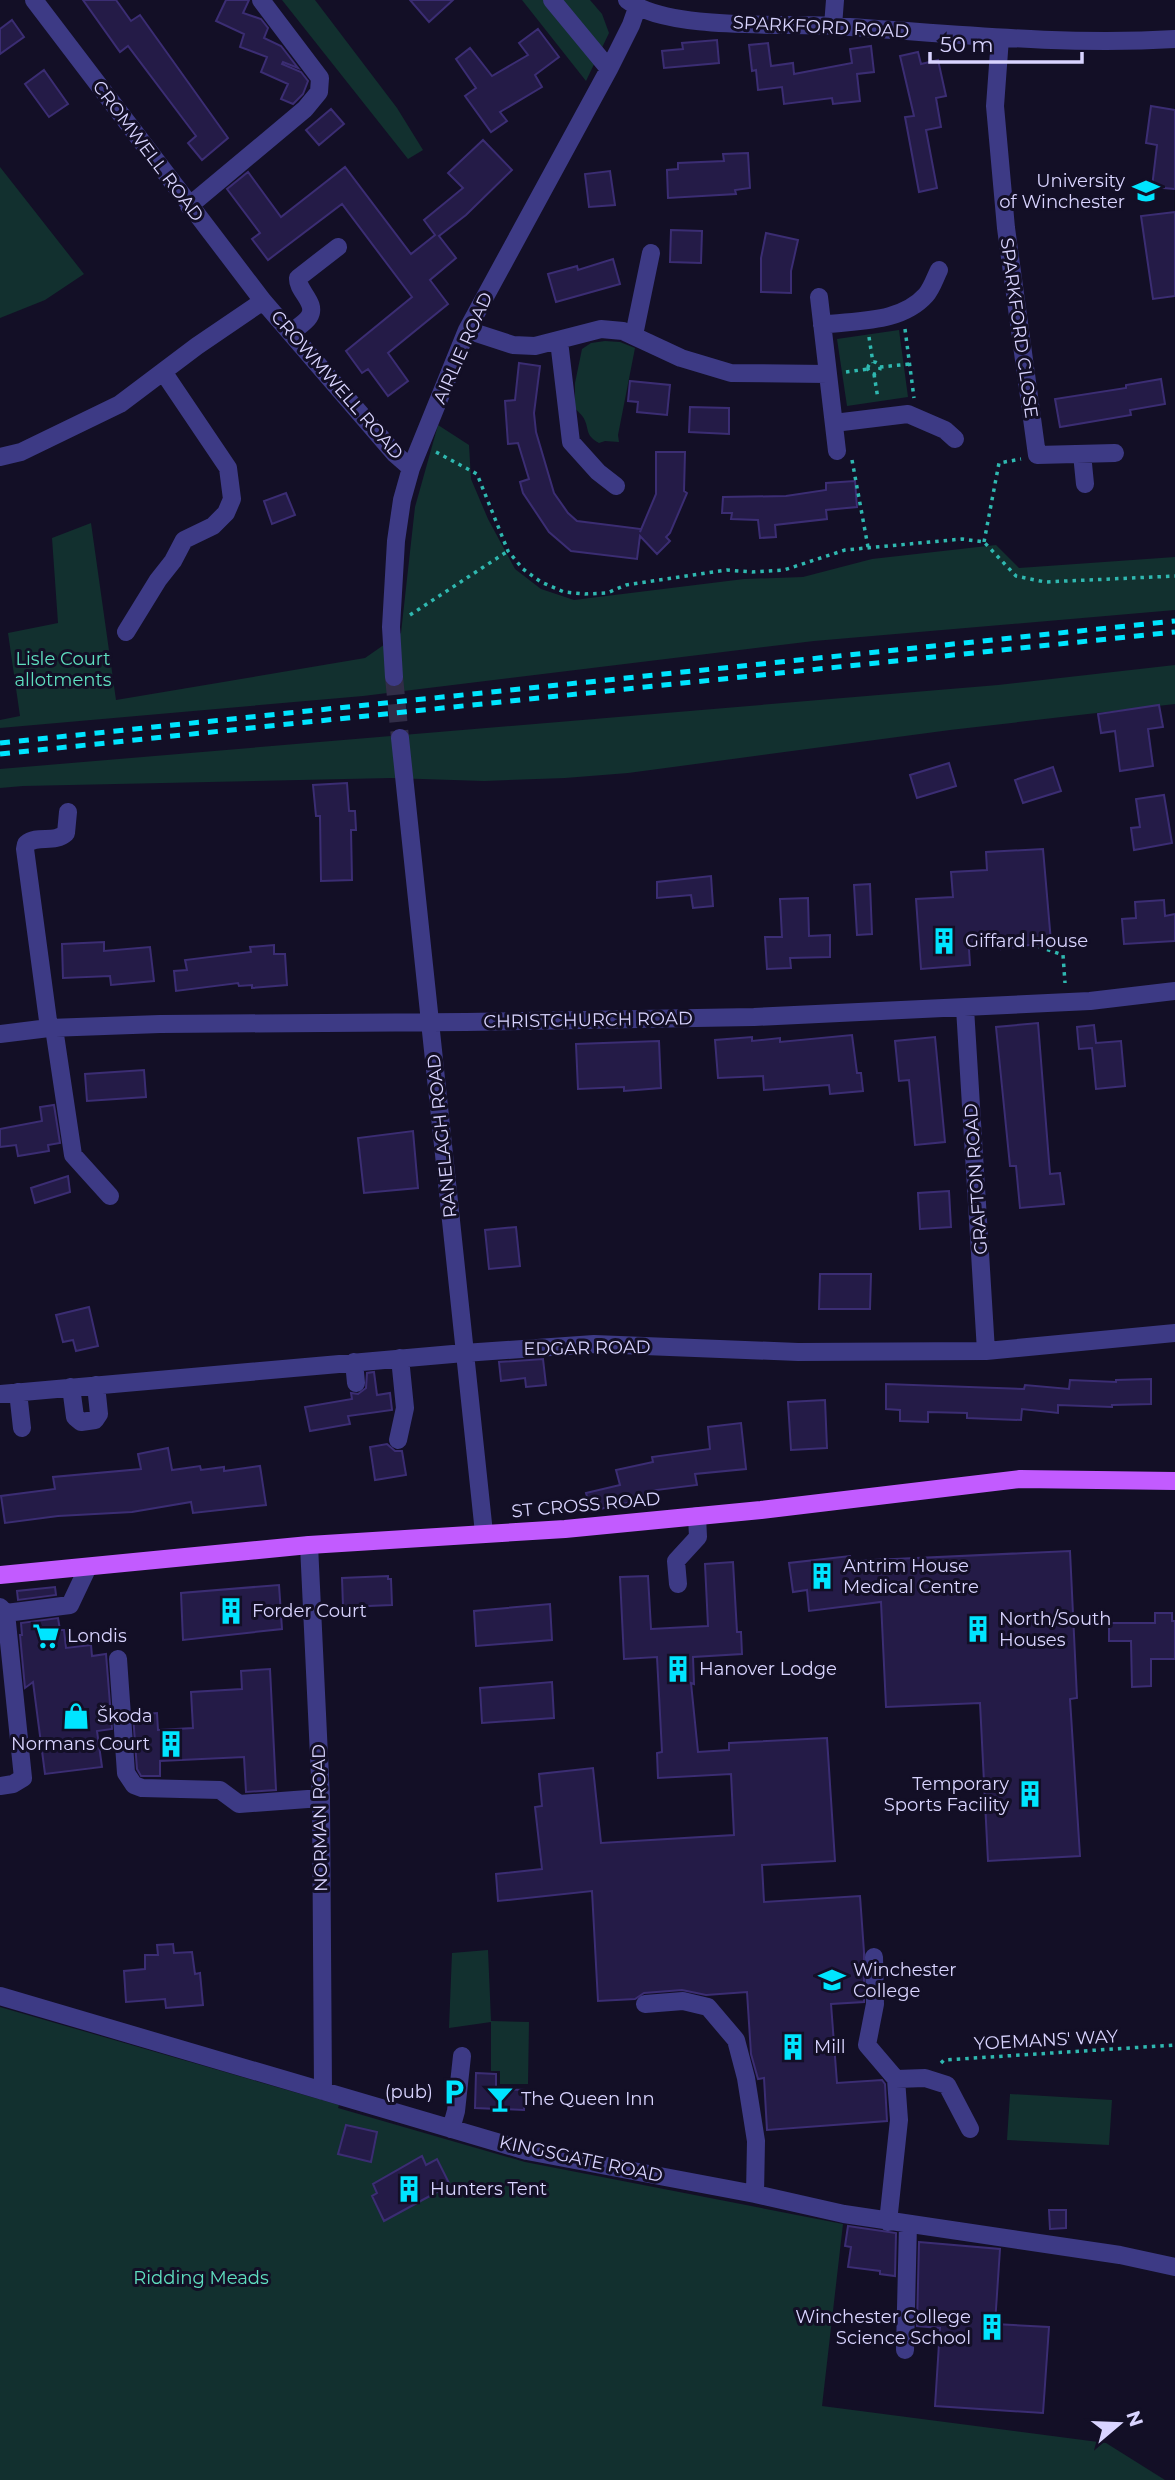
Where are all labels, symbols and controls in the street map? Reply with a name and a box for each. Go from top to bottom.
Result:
street label: SPARKFORD ROAD [732,11,910,43]
scale bar [930,21,1082,65]
text: 50 m [940,32,994,57]
street label: CROMWELL ROAD [88,76,208,226]
place label: University of Winchester [999,170,1125,213]
school or university icon: University of Winchester [1131,176,1161,206]
street label: SPARKFORD CLOSE [995,236,1043,420]
street label: AIRLIE ROAD [429,289,497,407]
street label: CROWMWELL ROAD [266,306,408,464]
park label: Lisle Court allotments [14,648,112,691]
building icon: Giffard House [929,926,959,956]
place label: Giffard House [965,930,1088,952]
street label: CHRISTCHURCH ROAD [483,1007,693,1033]
street label: RANELAGH ROAD [422,1053,462,1219]
street label: GRAFTON ROAD [960,1103,992,1255]
street label: EDGAR ROAD [523,1336,651,1360]
street label: ST CROSS ROAD [511,1488,661,1522]
place label: Antrim House Medical Centre [843,1555,979,1598]
building icon: Antrim House Medical Centre [807,1561,837,1591]
building icon: Forder Court [216,1596,246,1626]
place label: Forder Court [252,1600,367,1622]
place label: North/South Houses [999,1608,1111,1651]
building icon: North/South Houses [963,1614,993,1644]
supermarket icon: Londis [31,1621,61,1651]
place label: Londis [67,1625,127,1647]
building icon: Hanover Lodge [663,1654,693,1684]
place label: Hanover Lodge [699,1658,837,1680]
shop icon: Škoda [61,1701,91,1731]
place label: Škoda [97,1705,153,1727]
building icon: Normans Court [156,1729,186,1759]
place label: Normans Court [11,1733,150,1755]
street label: NORMAN ROAD [308,1744,332,1892]
place label: Temporary Sports Facility [884,1773,1009,1816]
building icon: Temporary Sports Facility [1015,1779,1045,1809]
place label: Winchester College [853,1959,957,2002]
school or university icon: Winchester College [817,1965,847,1995]
street label: YOEMANS' WAY [973,2025,1119,2055]
building icon: Mill [778,2032,808,2062]
place label: Mill [814,2036,846,2058]
parking icon: (pub) [439,2077,469,2107]
place label: (pub) [385,2081,433,2103]
bar icon: The Queen Inn [485,2084,515,2114]
place label: The Queen Inn [521,2088,655,2110]
street label: KINGSGATE ROAD [497,2131,665,2187]
building icon: Hunters Tent [394,2174,424,2204]
place label: Hunters Tent [430,2178,547,2200]
park label: Ridding Meads [133,2267,269,2289]
place label: Winchester College Science School [795,2306,971,2349]
building icon: Winchester College Science School [977,2312,1007,2342]
north arrow [1084,2389,1154,2459]
text: N [1121,2408,1148,2430]

